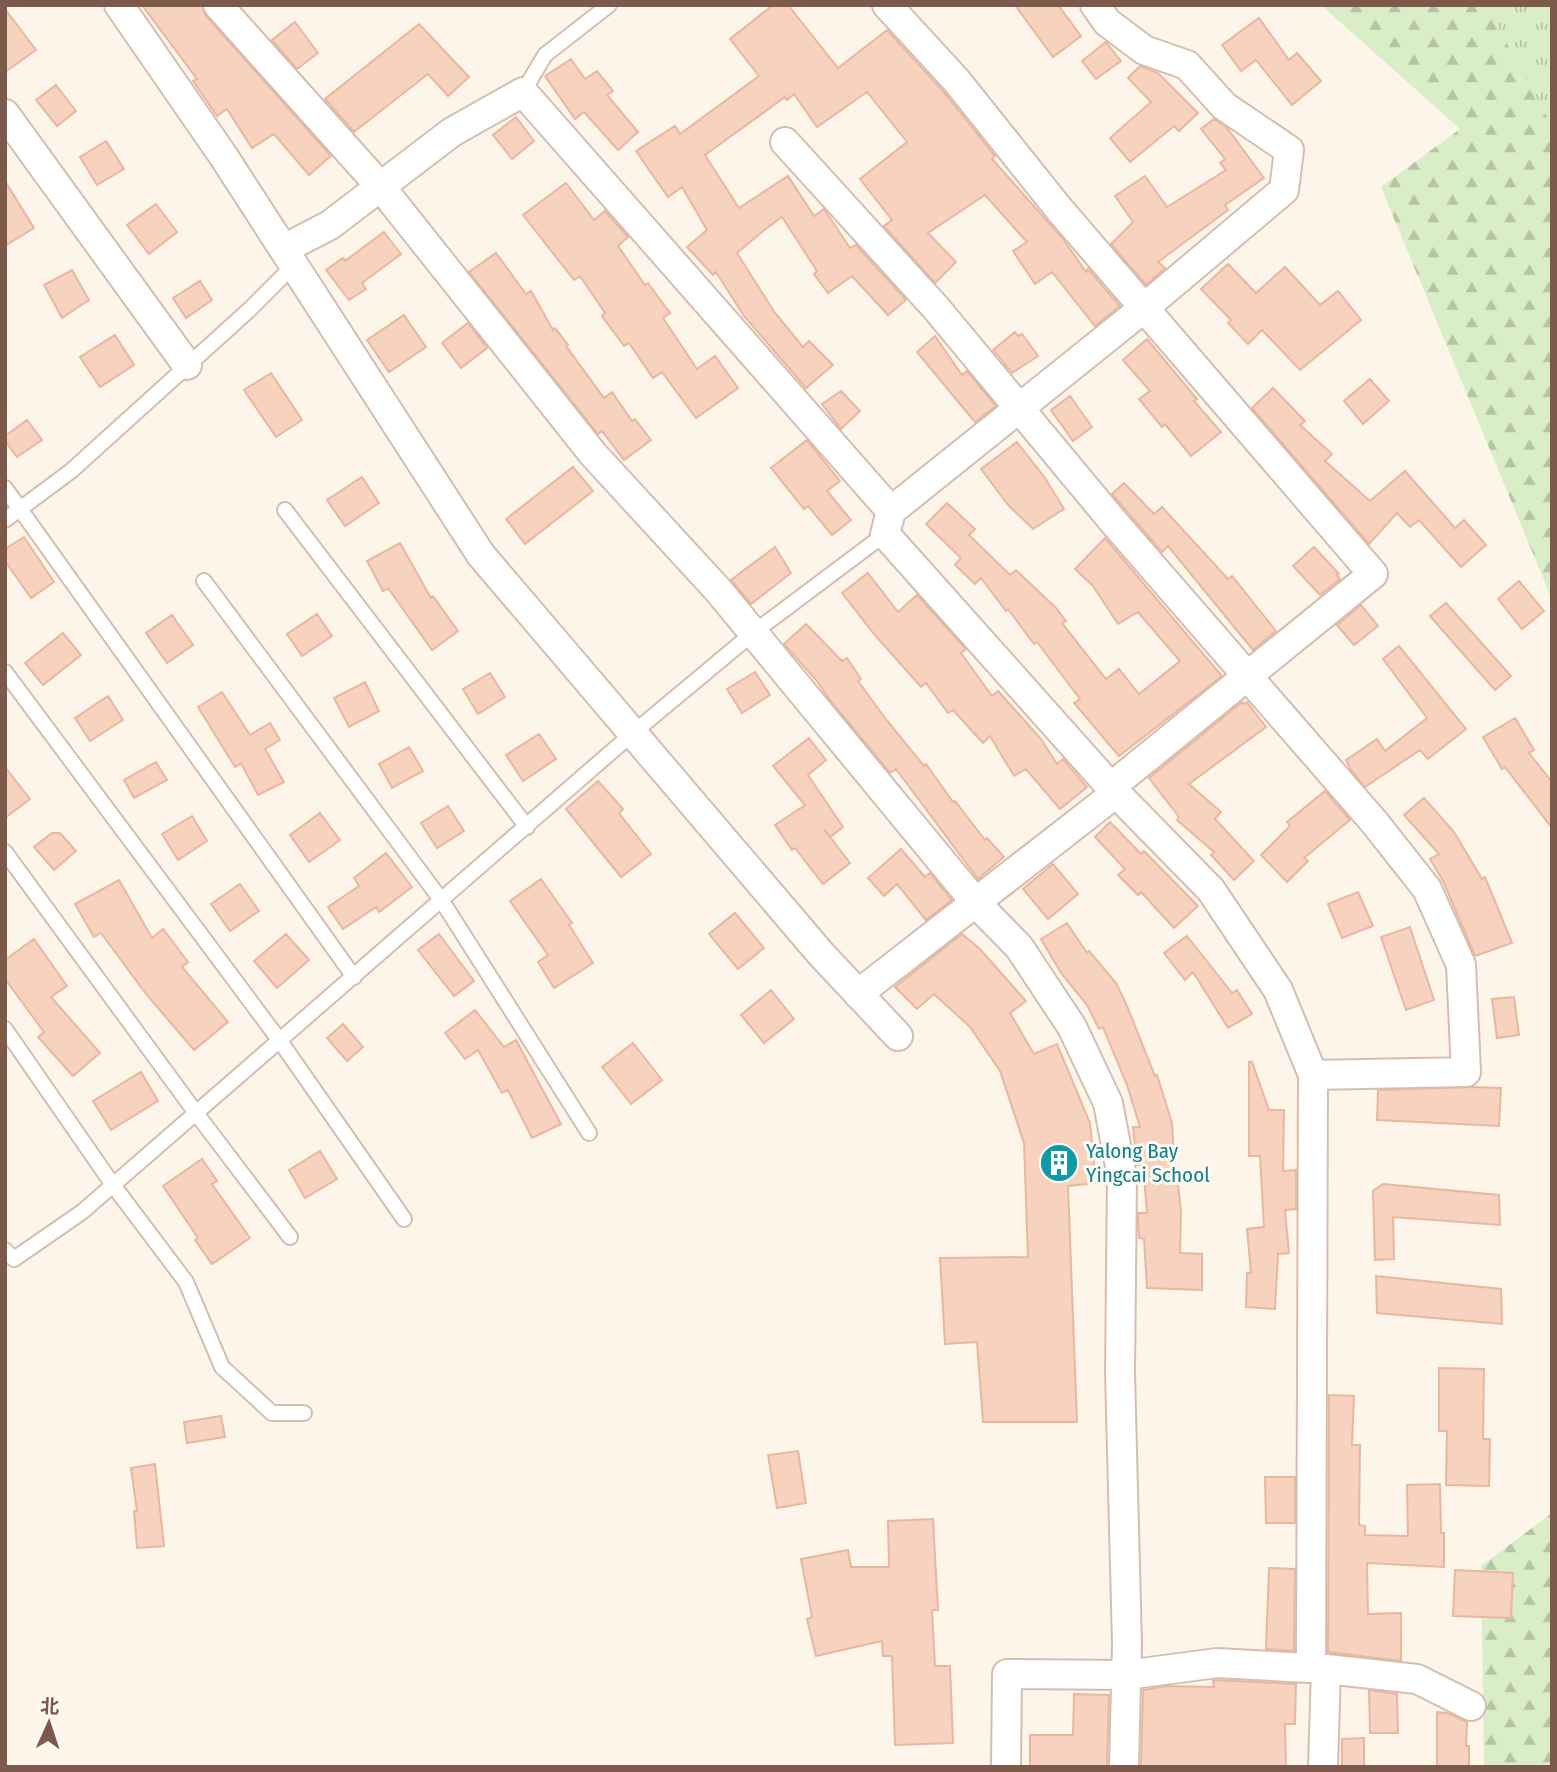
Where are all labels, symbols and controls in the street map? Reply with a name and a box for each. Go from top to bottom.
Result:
place label: Yalong Bay Yingcai School [1086,1138,1210,1188]
building icon: Yalong Bay Yingcai School [1038,1142,1080,1184]
north arrow [14,1688,84,1758]
text: 北 [40,1695,60,1719]

